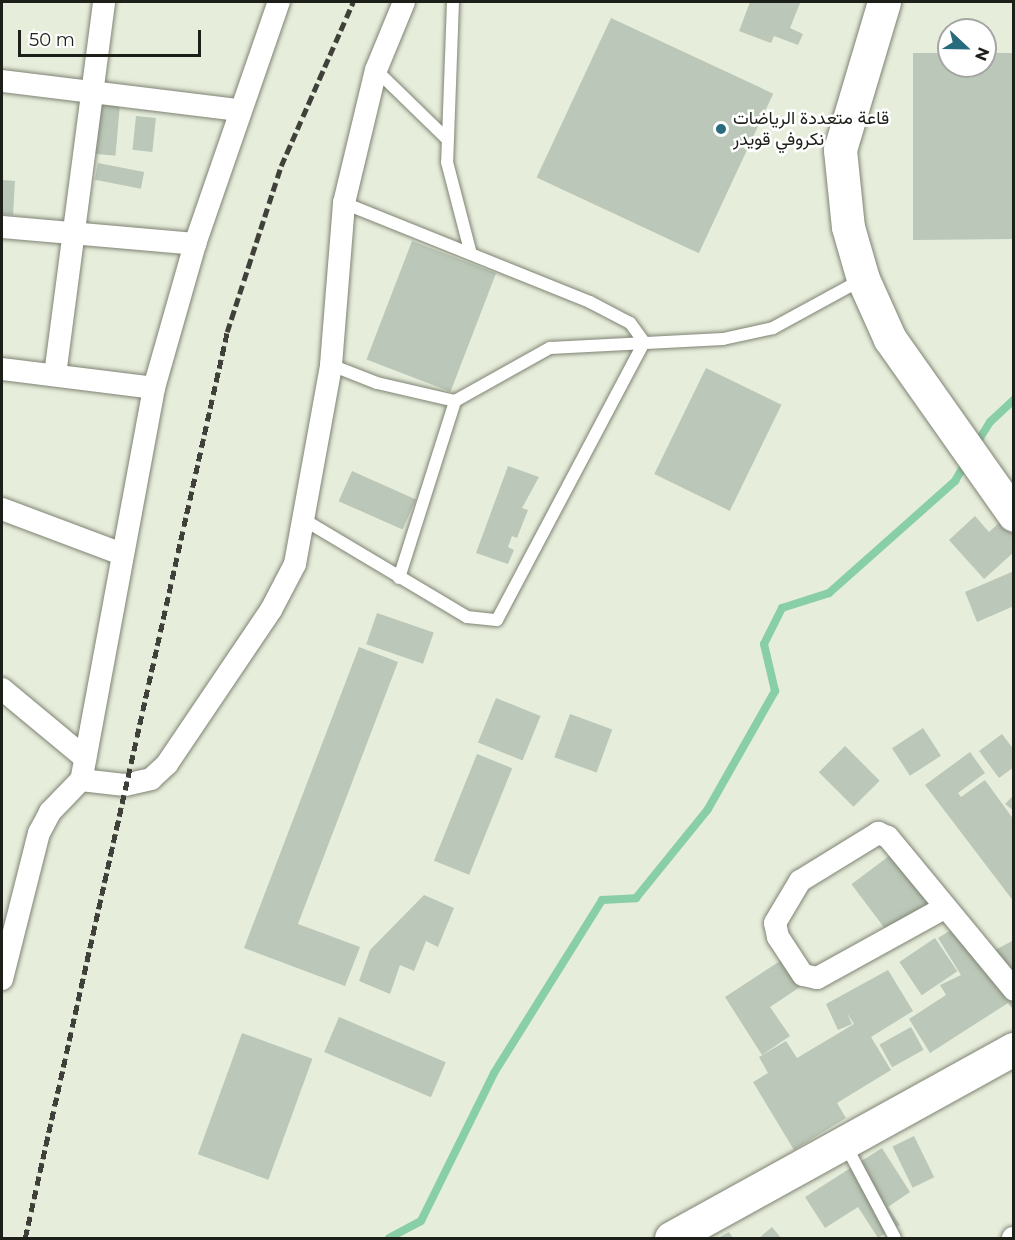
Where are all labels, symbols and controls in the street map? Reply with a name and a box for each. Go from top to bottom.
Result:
scale bar [21,18,204,56]
north arrow [937,18,997,78]
text: 50 m [29,29,75,51]
text: N [971,45,994,64]
place label: قاعة متعددة الرياضات نكروفي قويدر [733,108,889,150]
marker: قاعة متعددة الرياضات نكروفي قويدر [714,122,728,136]

